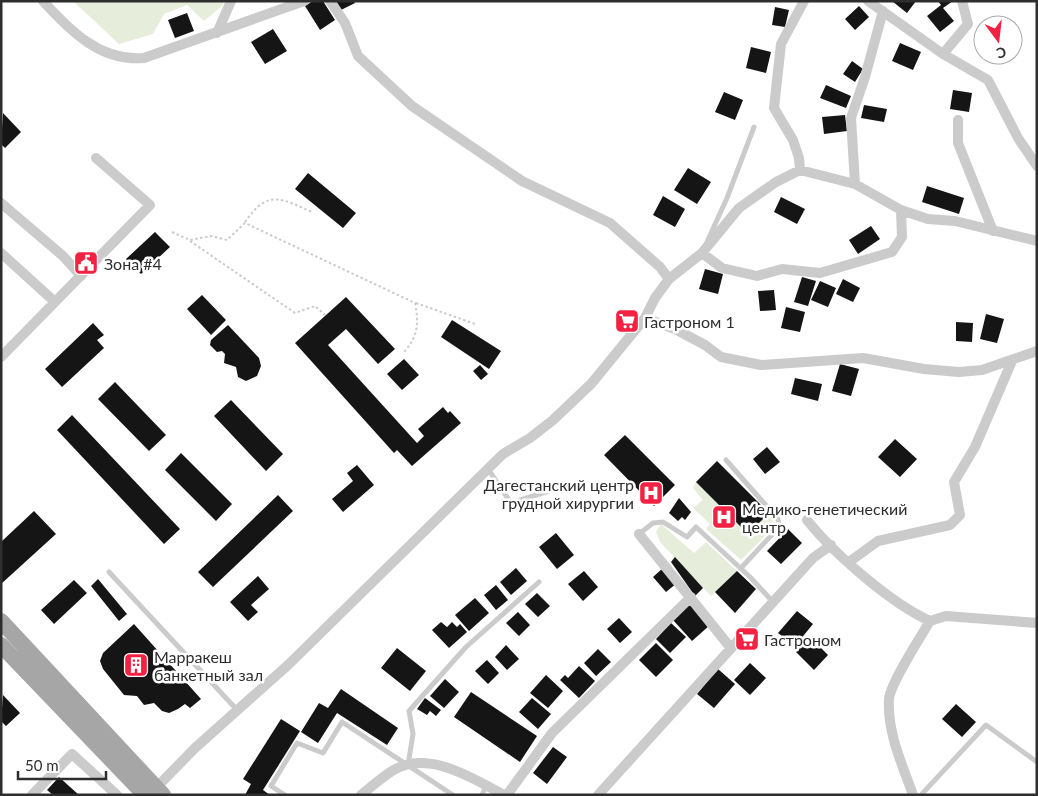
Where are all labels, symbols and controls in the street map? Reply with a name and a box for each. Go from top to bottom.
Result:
north arrow [973,15,1023,65]
text: С [994,44,1008,63]
public building icon: Зона #4 [73,250,99,276]
place label: Зона #4 [104,254,162,273]
supermarket icon: Гастроном 1 [614,308,640,334]
place label: Гастроном 1 [644,312,735,331]
place label: Дагестанский центр грудной хирургии [484,475,634,512]
hospital icon: Дагестанский центр грудной хирургии [638,480,664,506]
place label: Медико-генетический центр [742,499,907,536]
hospital icon: Медико-генетический центр [711,504,737,530]
supermarket icon: Гастроном [734,626,760,652]
place label: Гастроном [764,630,841,649]
place label: Марракеш банкетный зал [154,647,263,684]
building icon: Марракеш банкетный зал [123,652,149,678]
scale bar [18,748,105,780]
text: 50 m [25,756,59,774]

